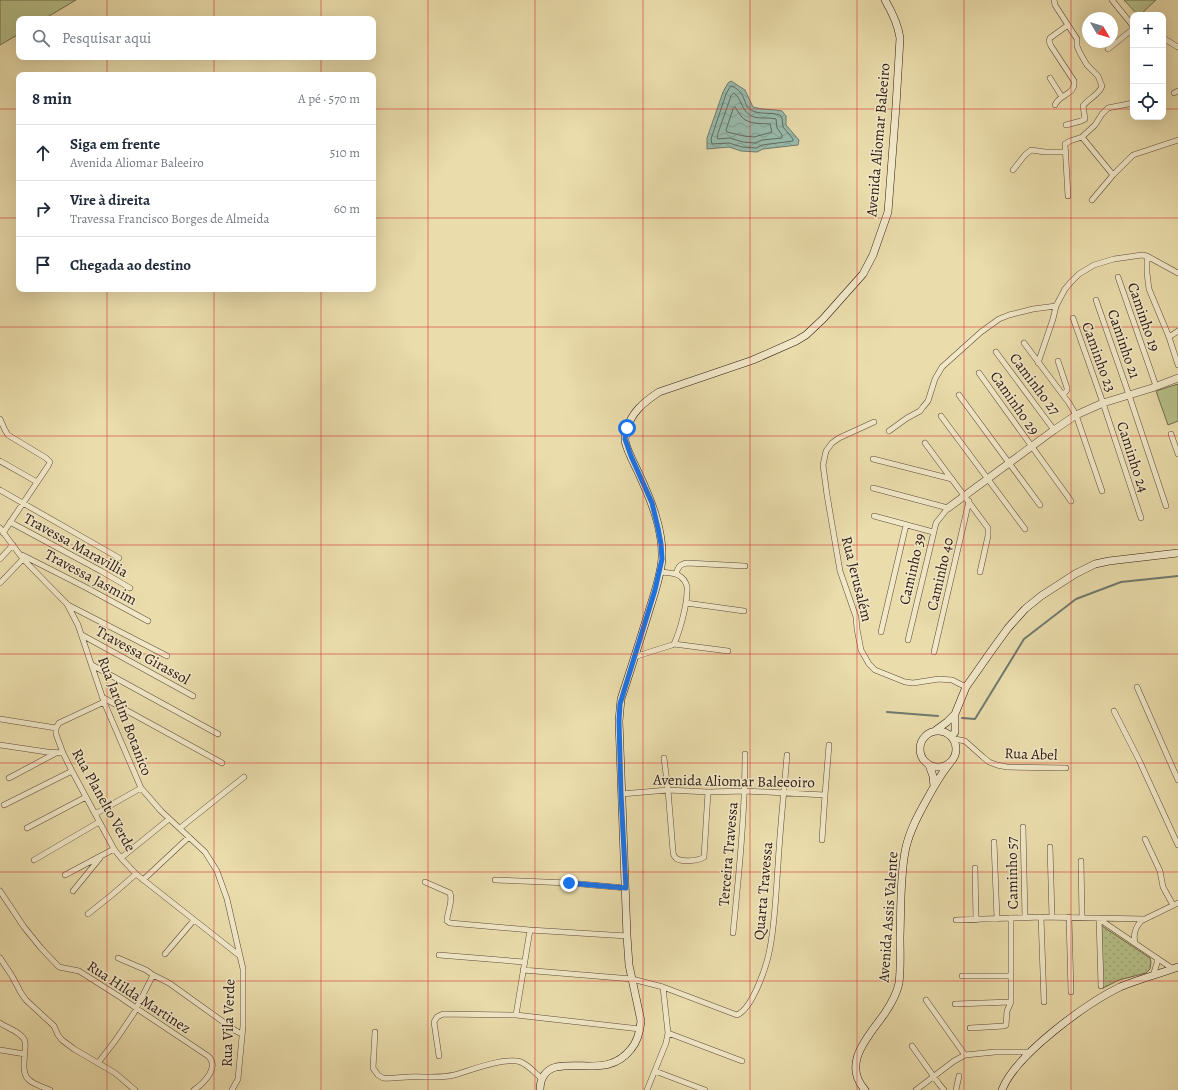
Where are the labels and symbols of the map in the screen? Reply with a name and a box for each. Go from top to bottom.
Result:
north arrow [1082,12,1118,48]
street label: Avenida Aliomar Baleeiro [861,62,895,219]
street label: Caminho 19 [1123,280,1165,354]
street label: Caminho 21 [1103,307,1145,381]
street label: Caminho 23 [1077,319,1121,395]
street label: Caminho 27 [1005,349,1065,420]
street label: Caminho 29 [986,367,1044,439]
route start [618,419,636,437]
street label: Caminho 24 [1112,419,1154,495]
street label: Travessa Maravillia [20,508,132,582]
street label: Caminho 39 [894,531,930,607]
street label: Rua Jerusalém [837,534,877,624]
street label: Caminho 40 [922,535,958,613]
street label: Travessa Jasmim [41,544,141,610]
street label: Travessa Girassol [92,621,194,689]
street label: Rua Jardim Botanico [93,654,157,778]
street label: Rua Abel [1004,743,1058,765]
street label: Rua Planelto Verde [67,745,141,855]
street label: Avenida Aliomar Baleeoiro [652,770,815,792]
street label: Terceira Travessa [713,801,743,907]
street label: Caminho 57 [1001,836,1023,909]
street label: Quarta Travessa [749,841,777,941]
street label: Avenida Assis Valente [873,851,903,984]
route end [560,874,578,892]
street label: Rua Hilda Martinez [83,956,195,1038]
street label: Rua Vila Verde [216,978,240,1067]

